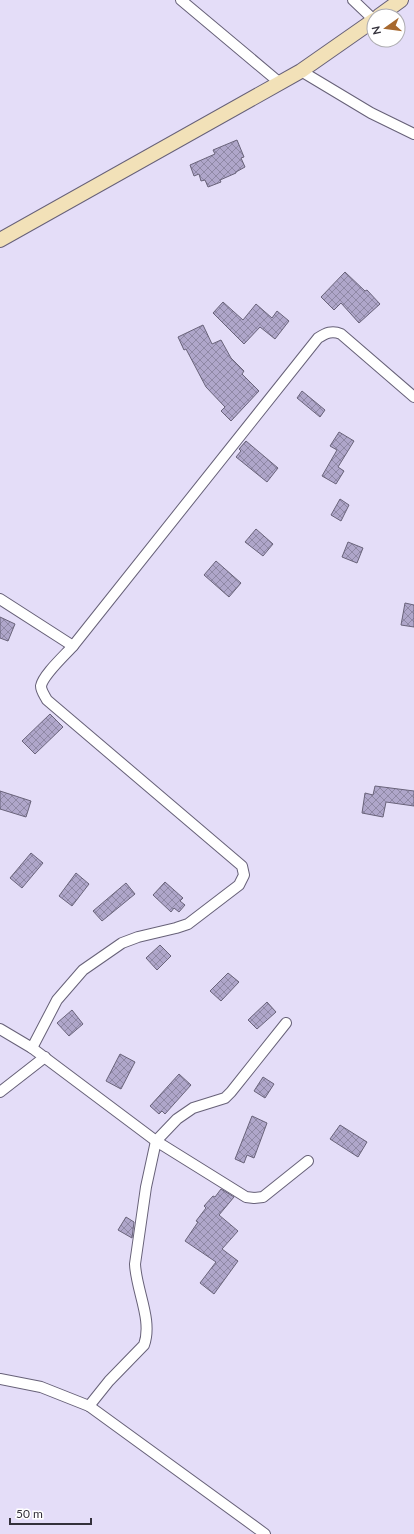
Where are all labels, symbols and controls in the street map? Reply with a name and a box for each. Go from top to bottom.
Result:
north arrow [366,8,406,48]
text: N [368,25,383,36]
scale bar [10,1500,91,1526]
text: 50 m [16,1506,43,1521]

